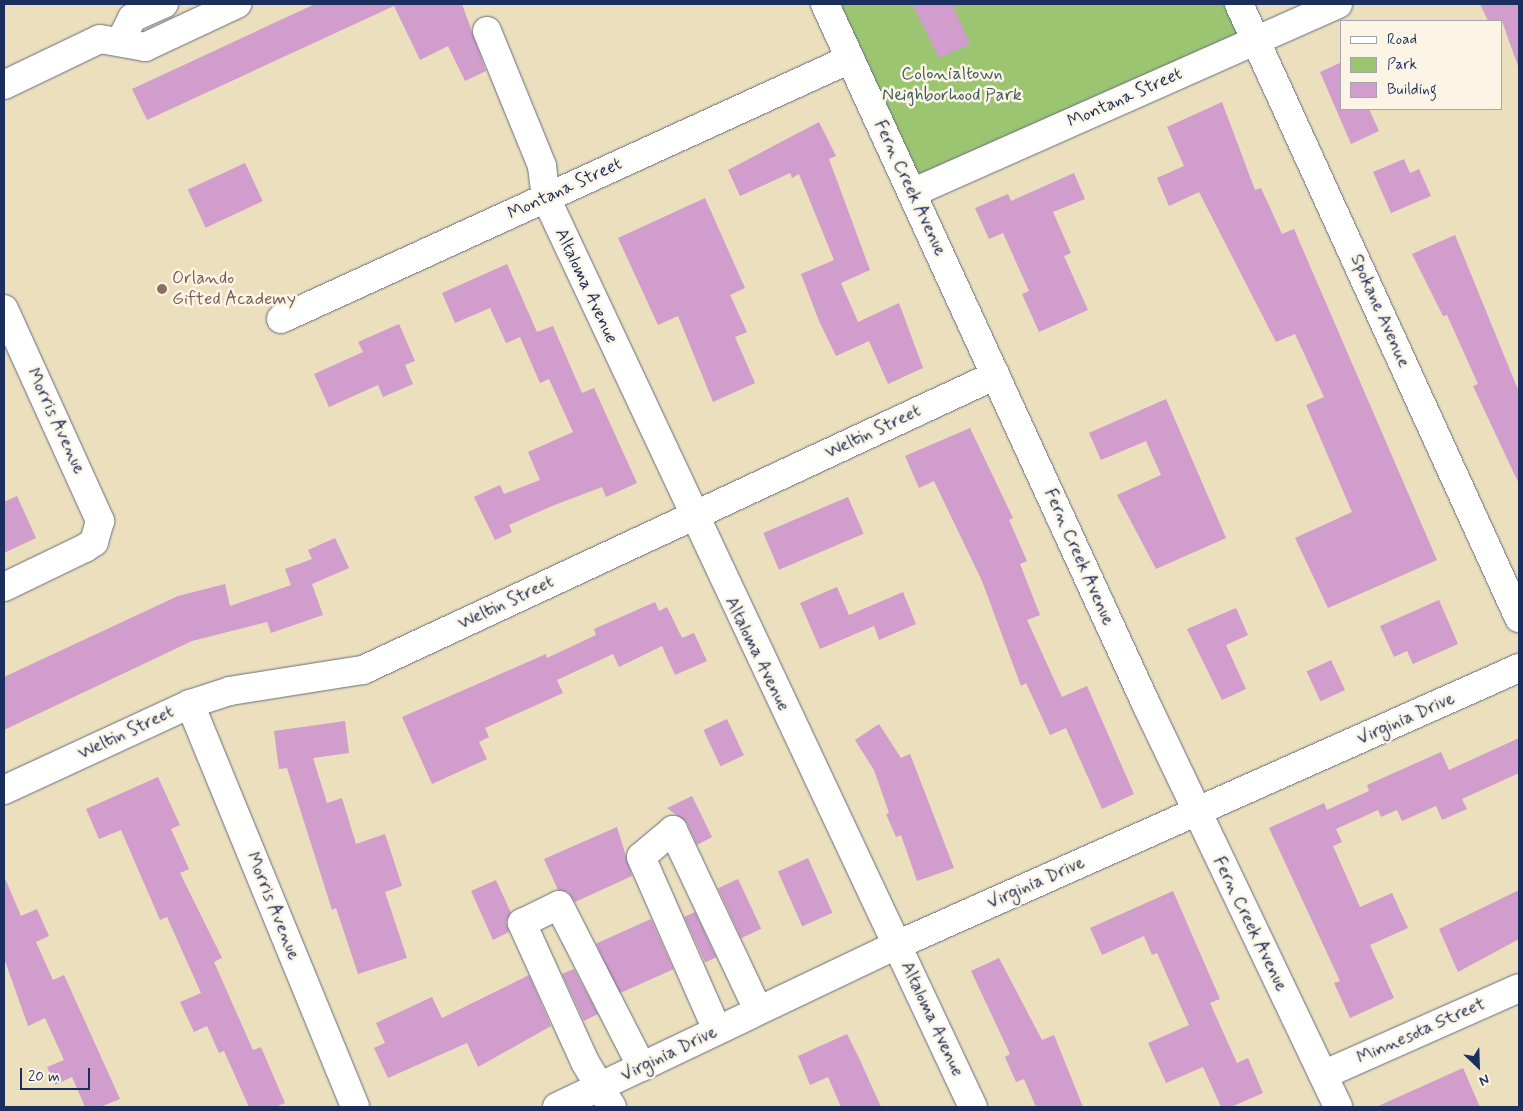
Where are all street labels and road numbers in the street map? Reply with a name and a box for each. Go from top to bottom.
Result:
street label: Montana Street [1063,62,1187,134]
street label: Fern Creek Avenue [868,115,952,261]
street label: Montana Street [503,152,627,226]
street label: Altaloma Avenue [549,224,623,348]
street label: Spokane Avenue [1345,251,1415,371]
street label: Morris Avenue [22,365,90,477]
street label: Weltin Street [820,400,926,464]
street label: Fern Creek Avenue [1039,484,1119,630]
street label: Weltin Street [453,571,559,635]
street label: Altaloma Avenue [720,592,794,716]
street label: Virginia Drive [1354,688,1458,750]
street label: Weltin Street [73,701,179,765]
street label: Morris Avenue [242,850,304,962]
street label: Virginia Drive [984,852,1088,914]
street label: Fern Creek Avenue [1207,852,1293,996]
street label: Altaloma Avenue [895,957,969,1081]
street label: Minnesota Street [1354,993,1488,1069]
street label: Virginia Drive [618,1022,720,1086]

